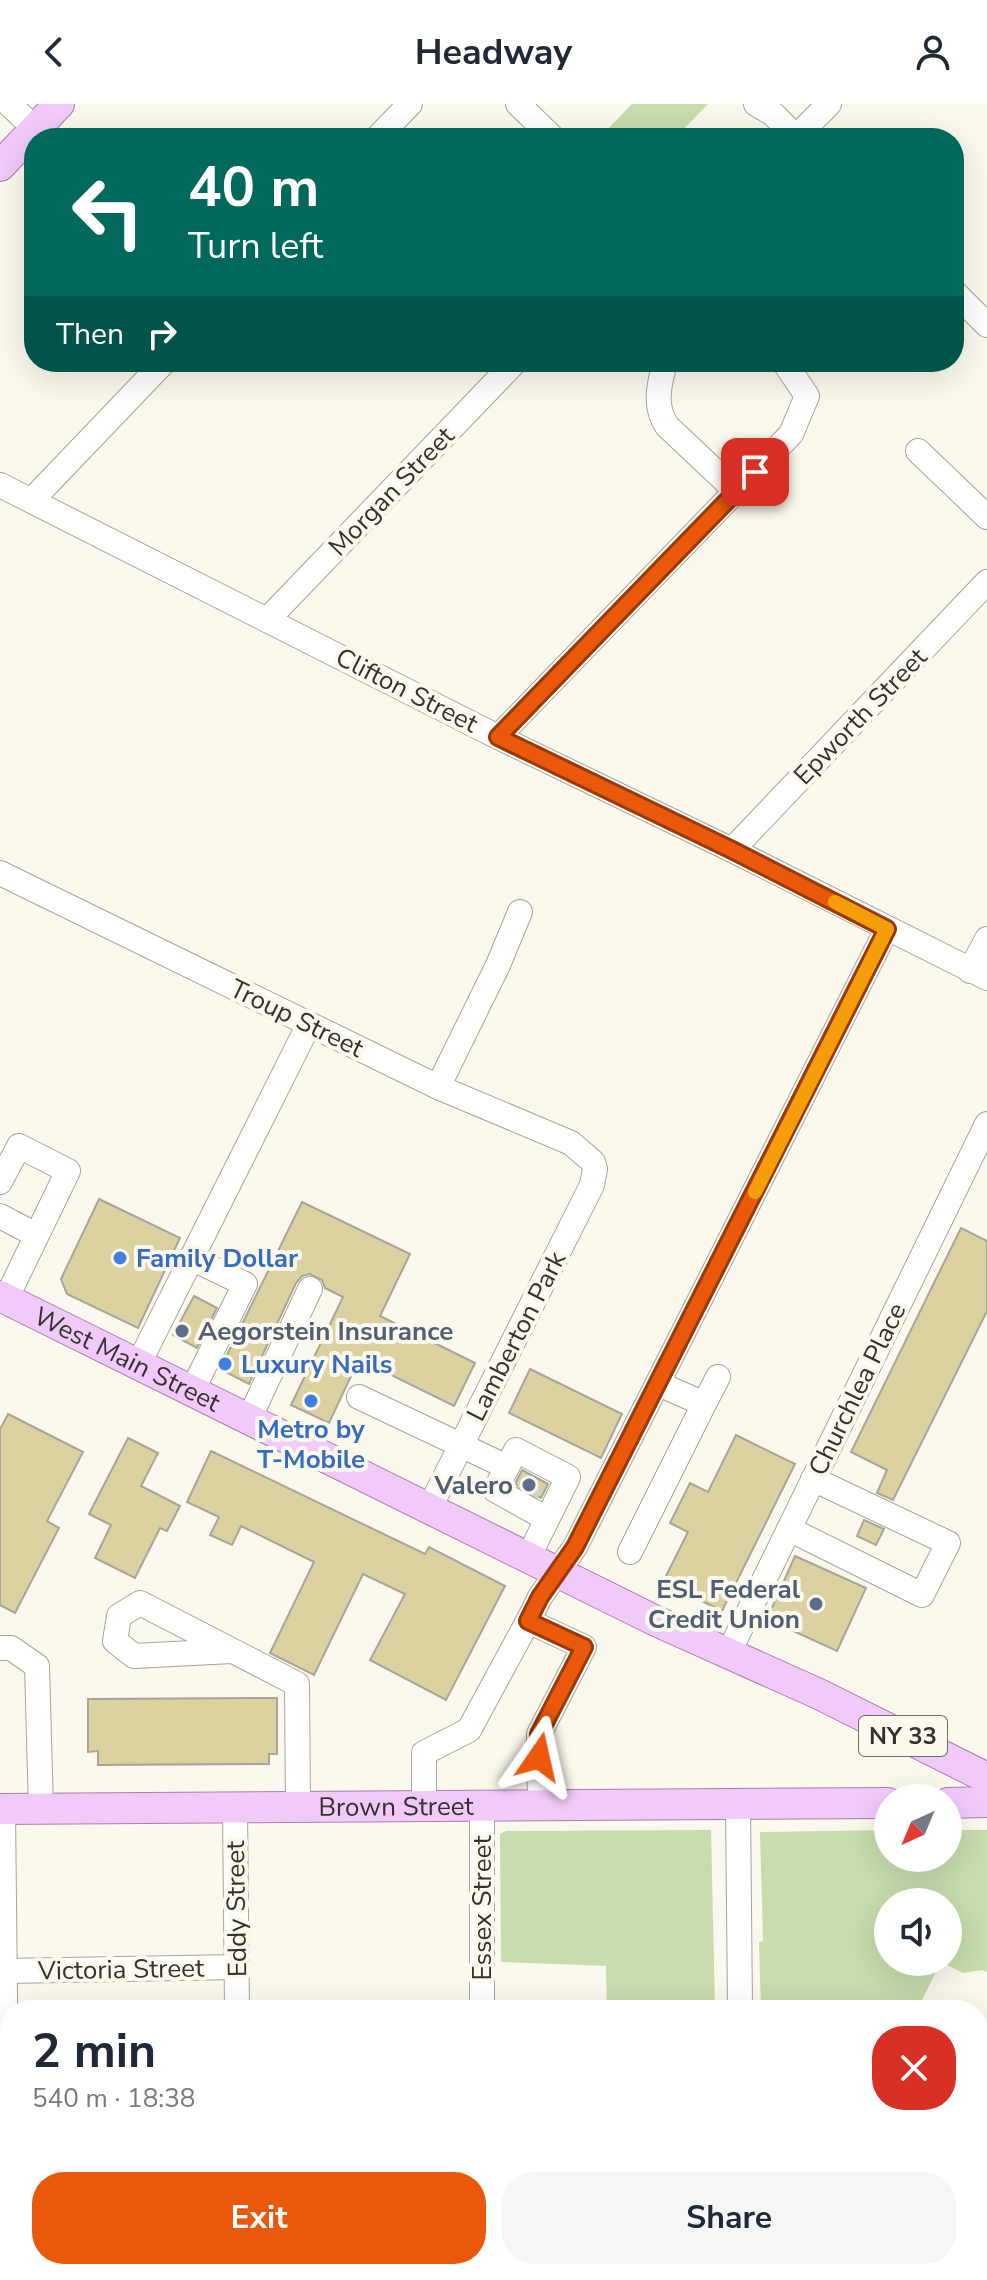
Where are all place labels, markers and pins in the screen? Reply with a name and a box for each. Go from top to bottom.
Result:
pin [721,438,789,506]
place label: Family Dollar [136,1241,299,1276]
marker: Family Dollar [111,1249,129,1267]
place label: Aegorstein Insurance [198,1314,453,1349]
marker: Aegorstein Insurance [173,1322,191,1340]
place label: Luxury Nails [241,1347,392,1382]
marker: Luxury Nails [216,1355,234,1373]
marker: Metro by T-Mobile [302,1392,320,1410]
place label: Metro by T-Mobile [257,1412,365,1477]
place label: Valero [434,1468,513,1503]
marker: Valero [520,1476,538,1494]
place label: ESL Federal Credit Union [648,1572,801,1637]
marker: ESL Federal Credit Union [807,1595,825,1613]

